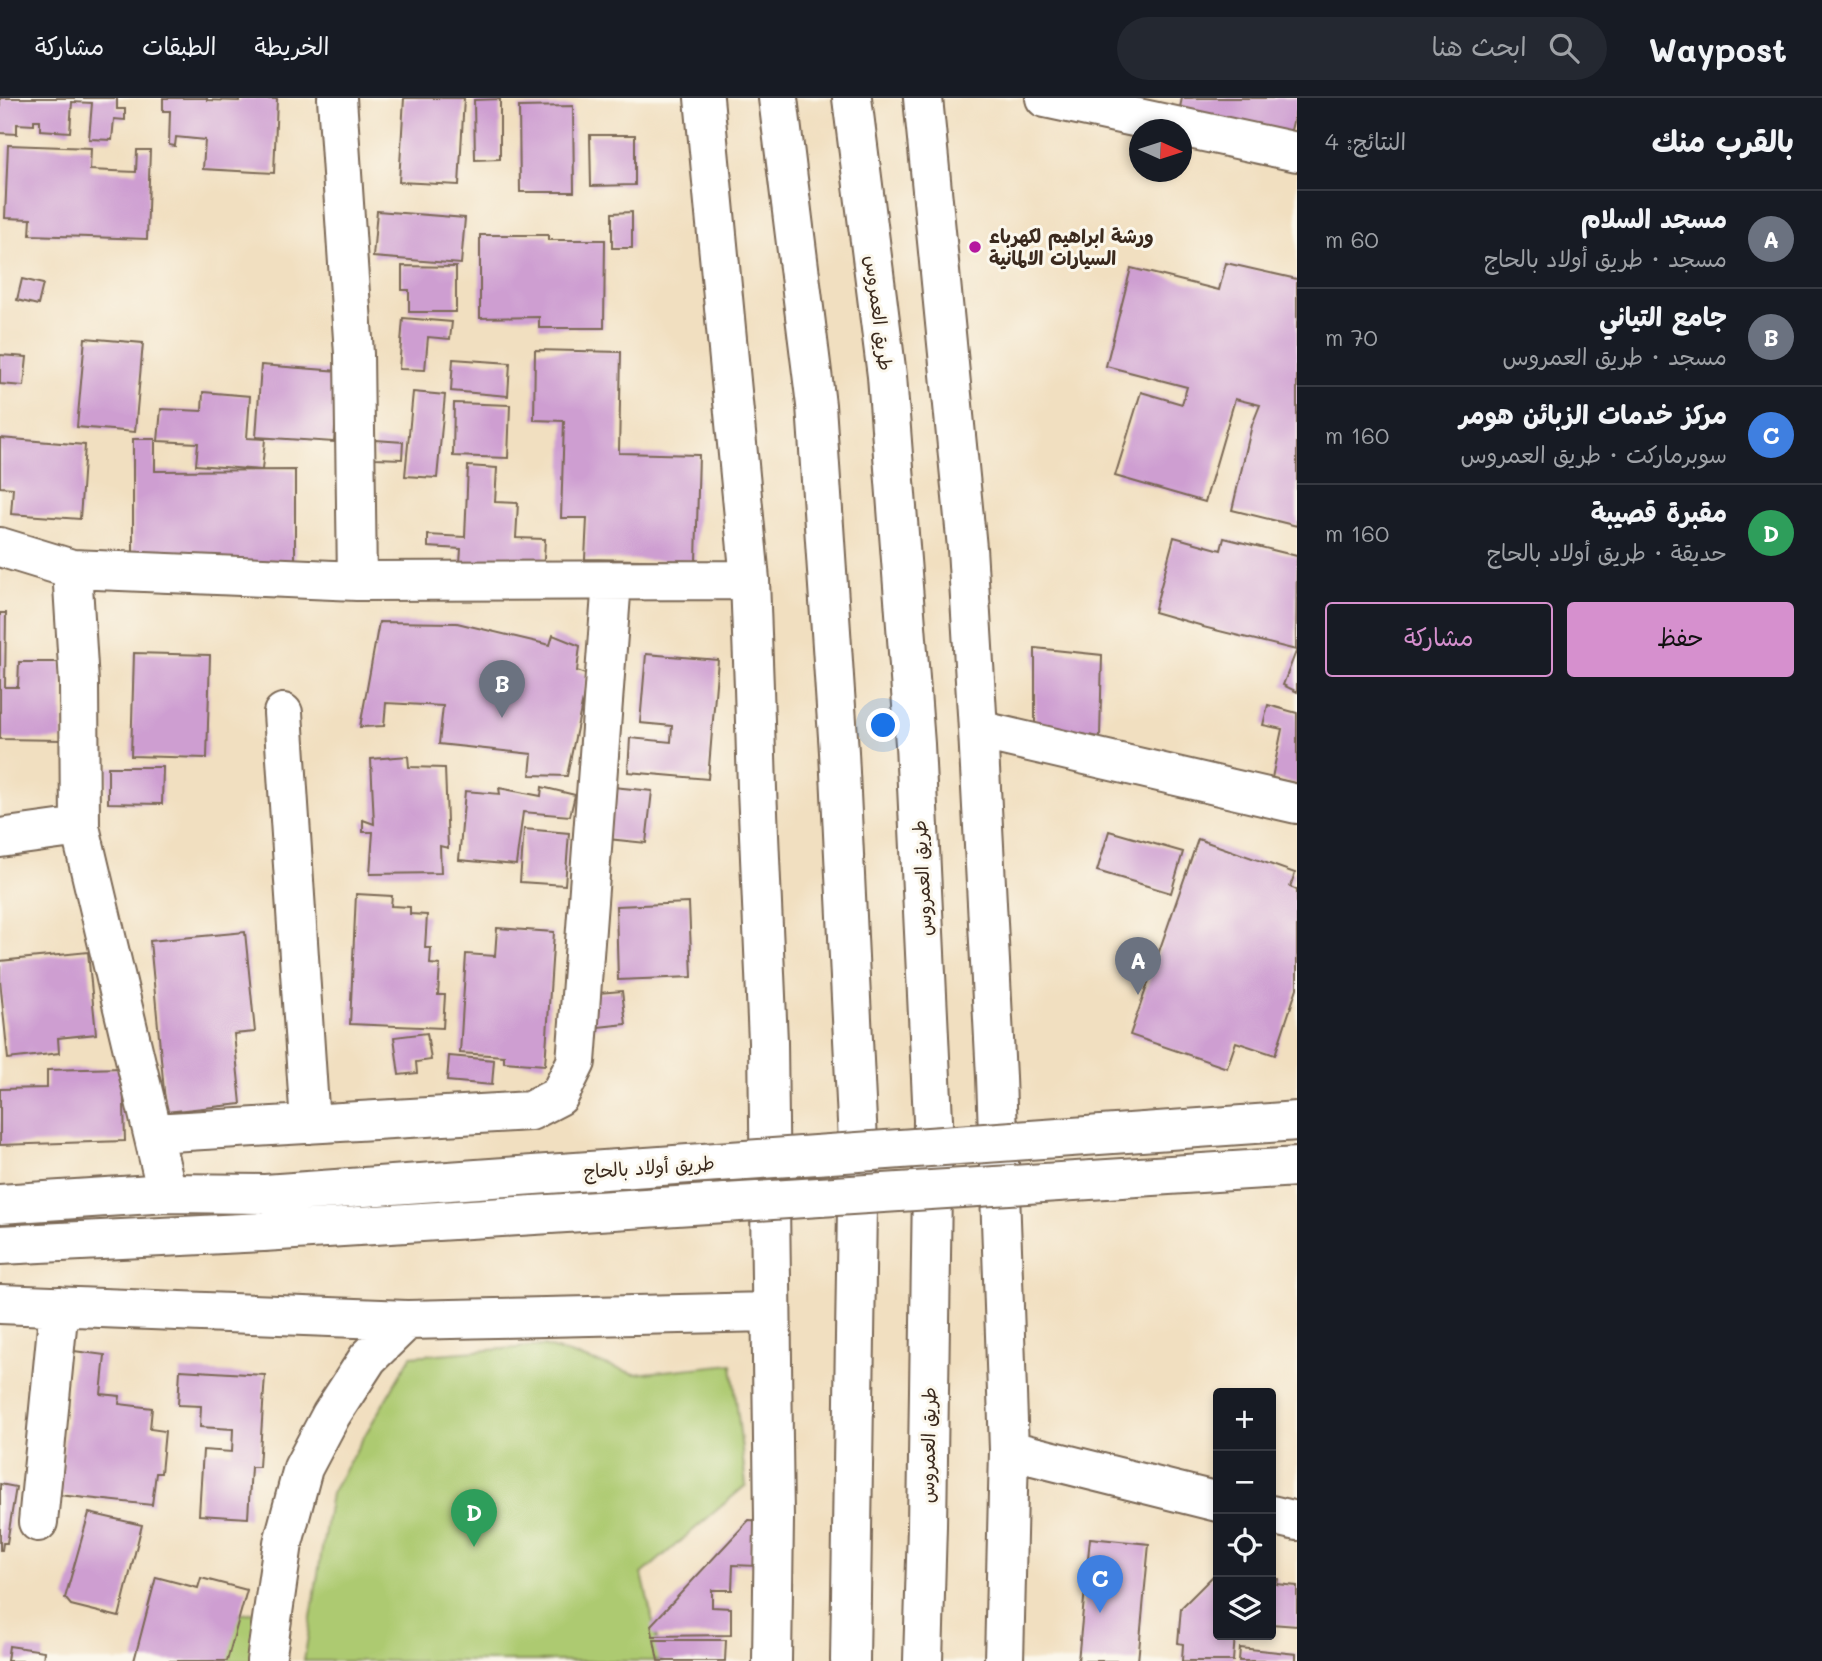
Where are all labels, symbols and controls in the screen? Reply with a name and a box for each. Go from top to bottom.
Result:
search box [1117,17,1607,80]
text: Waypost [1649,27,1787,70]
text: ابحث هنا [1431,29,1527,63]
icon: search [1545,29,1583,67]
text: مشاركة [35,30,104,61]
text: الطبقات [142,30,217,61]
text: الخريطة [255,30,329,61]
north arrow [1129,119,1192,182]
text: بالقرب منك [1652,120,1794,160]
text: النتائج: 4 [1325,126,1406,156]
text: مسجد السلام [1581,201,1727,235]
place label: ورشة ابراهيم لكهرباء السيارات الالمانية [989,223,1154,270]
text: 60 m [1325,224,1379,254]
text: A [1763,224,1779,254]
marker: ورشة ابراهيم لكهرباء السيارات الالمانية [967,239,983,255]
text: مسجد · طريق أولاد بالحاج [1484,243,1727,273]
street label: طريق العمروس [860,254,899,372]
text: جامع التياني [1599,299,1727,333]
text: 70 m [1325,322,1378,352]
text: B [1763,322,1779,352]
text: مسجد · طريق العمروس [1503,341,1727,371]
text: مركز خدمات الزبائن هومر [1459,397,1727,431]
text: 160 m [1325,420,1389,450]
text: C [1762,420,1780,450]
text: سوبرماركت · طريق العمروس [1461,439,1727,469]
text: مقبرة قصيبة [1591,495,1727,529]
text: 160 m [1325,518,1389,548]
text: D [1763,518,1779,548]
text: حديقة · طريق أولاد بالحاج [1487,537,1727,567]
button: مشاركة [1325,602,1553,677]
button: حفظ [1567,602,1794,677]
pin: B [479,660,525,718]
your location [866,708,900,742]
street label: طريق العمروس [906,819,937,937]
pin: A [1115,937,1161,995]
street label: طريق أولاد بالحاج [582,1149,716,1185]
street label: طريق العمروس [914,1387,941,1503]
map controls [1213,1388,1276,1640]
button: + [1213,1388,1276,1451]
button: − [1213,1451,1276,1514]
pin: D [451,1489,497,1547]
button: locate [1213,1514,1276,1577]
pin: C [1077,1555,1123,1613]
button: layers [1213,1577,1276,1640]

